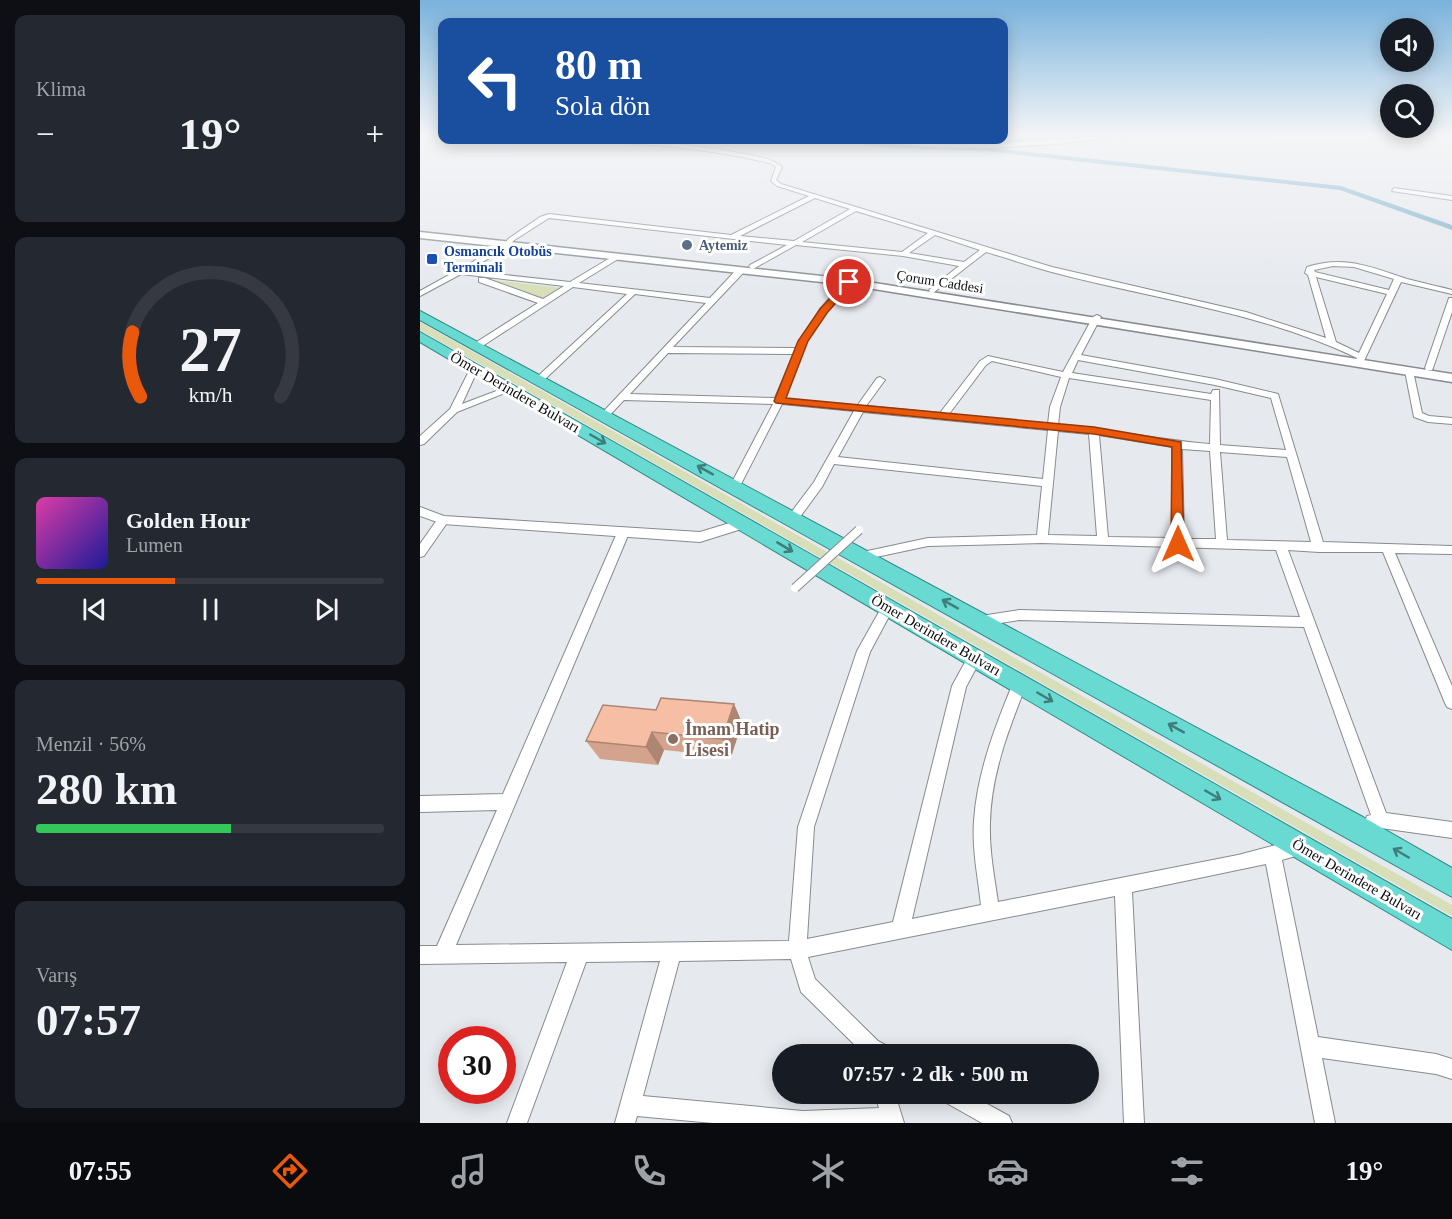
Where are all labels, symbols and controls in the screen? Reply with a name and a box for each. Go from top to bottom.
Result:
map controls [1380,18,1434,138]
button: sound [1380,18,1434,72]
icon: left [456,42,534,120]
text: 80 m [555,42,643,88]
text: Klima [36,78,86,100]
button: search [1380,84,1434,138]
text: Sola dön [555,91,650,121]
text: 19° [179,109,242,159]
text: − [36,116,55,152]
text: + [365,116,384,152]
marker: Aytemiz [680,238,694,252]
place label: Aytemiz [699,238,748,253]
place label: Osmancık Otobüs Terminali [444,244,552,275]
marker: Osmancık Otobüs Terminali [425,252,439,266]
pin [823,256,874,307]
icon: arrive [832,265,865,298]
street label: Çorum Caddesi [896,268,984,296]
text: 27 [179,315,241,384]
street label: Ömer Derindere Bulvarı [448,348,582,436]
text: km/h [188,383,232,407]
one-way arrow [589,433,606,445]
one-way arrow [697,464,714,476]
text: Golden Hour [126,508,250,533]
position arrow [1146,512,1210,576]
text: Lumen [126,534,183,556]
one-way arrow [776,541,793,553]
street label: Ömer Derindere Bulvarı [869,591,1003,679]
icon: previous [78,593,111,626]
icon: pause [194,593,227,626]
icon: next [310,593,343,626]
one-way arrow [941,598,959,609]
one-way arrow [1036,691,1053,703]
place label: İmam Hatip Lisesi [685,719,780,760]
one-way arrow [1167,722,1185,733]
marker: İmam Hatip Lisesi [666,732,680,746]
text: Menzil · 56% [36,733,146,755]
text: 280 km [36,764,177,814]
one-way arrow [1204,789,1221,801]
street label: Ömer Derindere Bulvarı [1290,835,1424,923]
one-way arrow [1393,847,1410,859]
text: Varış [36,964,77,986]
text: 07:57 [36,995,141,1045]
speed limit sign: 30 [438,1026,516,1104]
text: 07:57 · 2 dk · 500 m [843,1061,1028,1086]
icon: directions [269,1150,311,1192]
icon: music [448,1150,490,1192]
icon: phone [628,1150,670,1192]
icon: climate [807,1150,849,1192]
icon: car [987,1150,1029,1192]
icon: filters [1166,1150,1208,1192]
text: 07:55 [69,1156,132,1186]
text: 19° [1345,1156,1383,1186]

